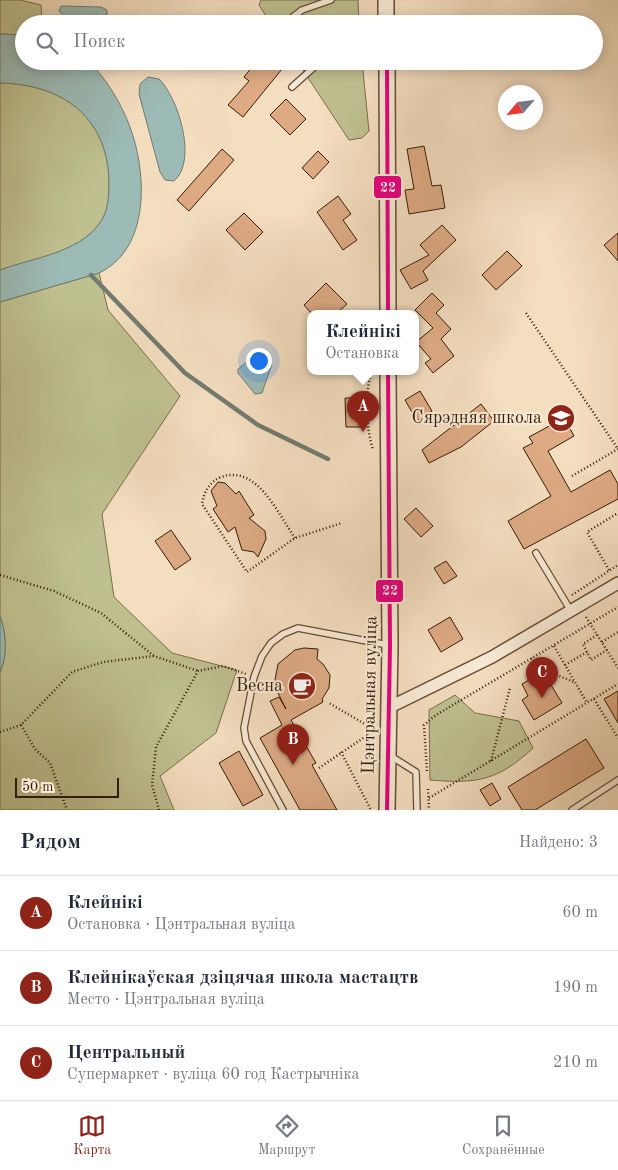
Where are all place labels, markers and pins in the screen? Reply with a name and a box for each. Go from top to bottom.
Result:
pin: A [347,391,379,432]
school or university icon: Сярэдняя школа [546,403,576,433]
place label: Сярэдняя школа [412,409,542,427]
pin: C [526,657,558,698]
cafe icon: Весна [287,671,317,701]
place label: Весна [236,677,283,695]
pin: B [277,724,309,765]

